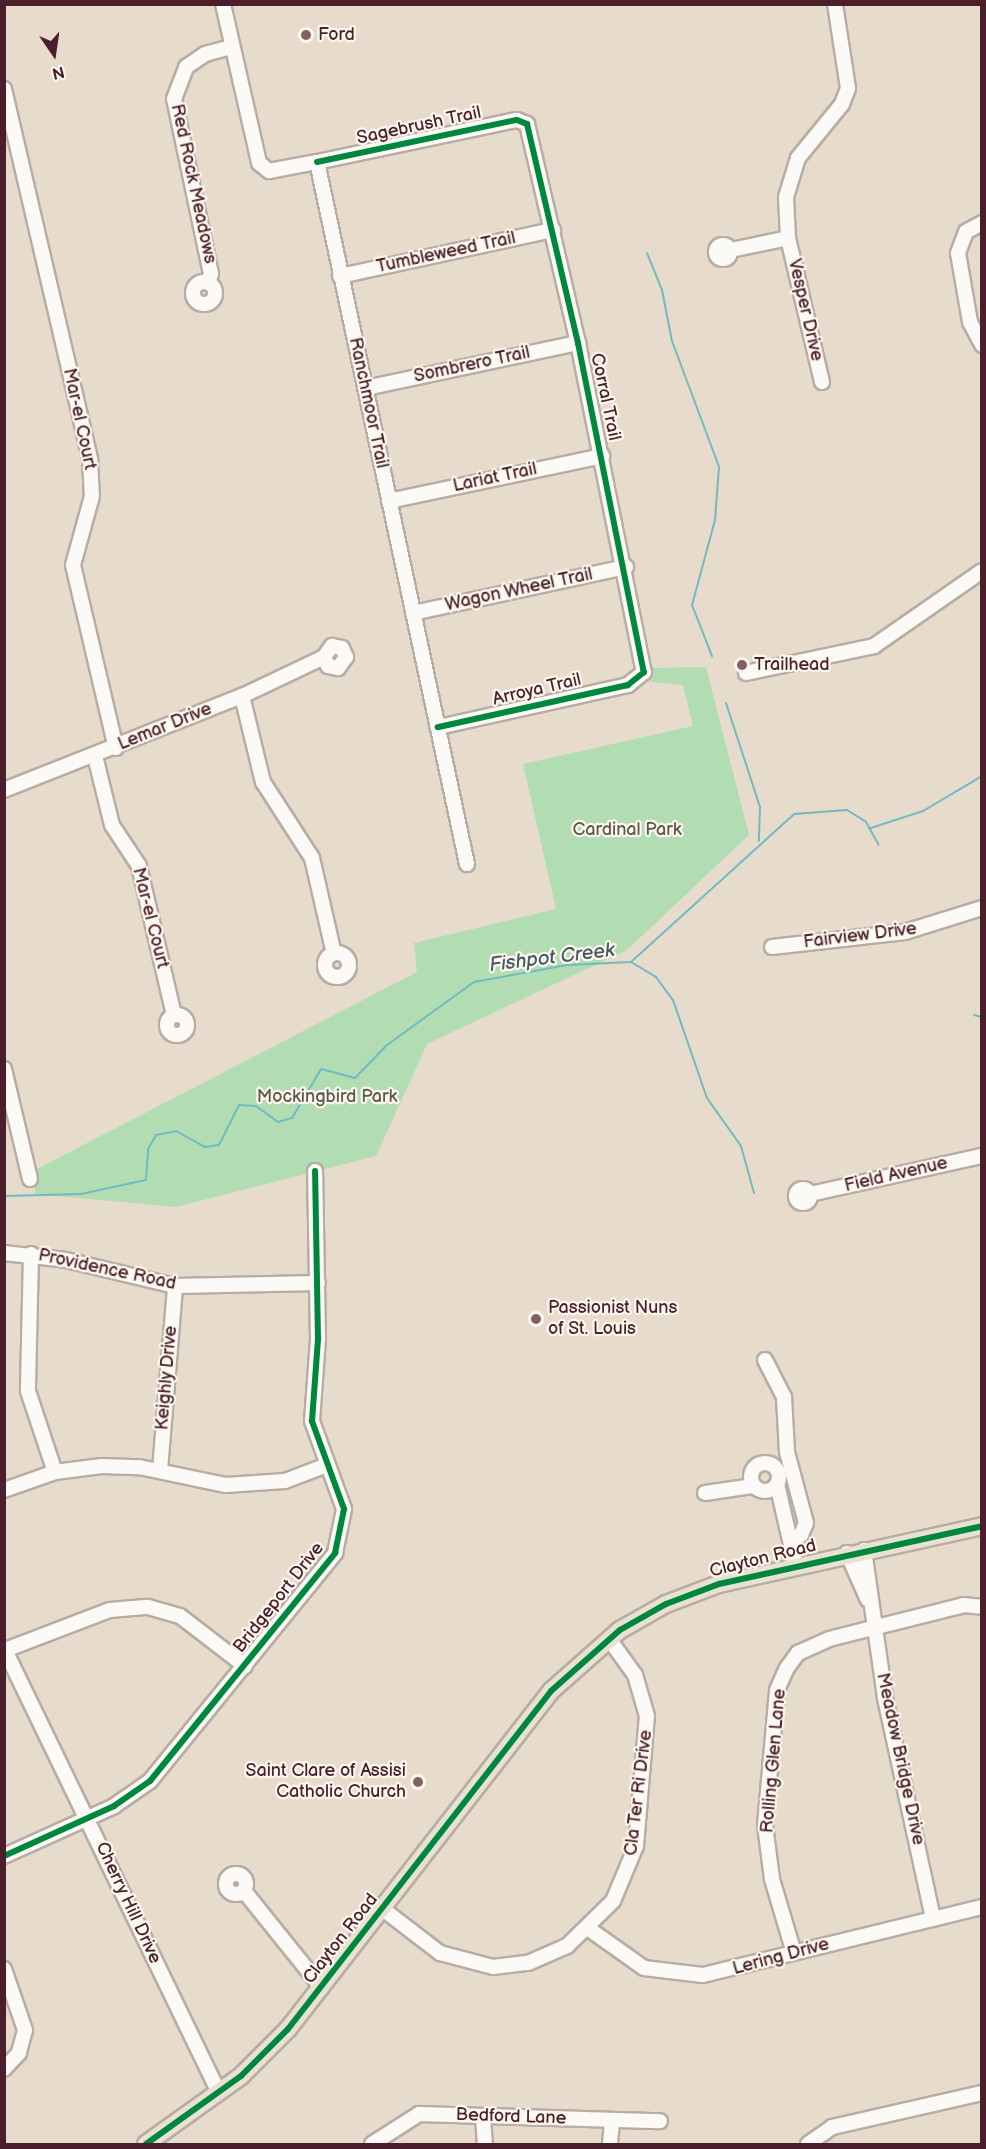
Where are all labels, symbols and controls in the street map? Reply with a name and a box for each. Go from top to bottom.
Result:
north arrow [24,24,84,84]
place label: Ford [318,24,355,46]
marker: Ford [299,28,313,42]
text: N [50,61,66,83]
street label: Red Rock Meadows [166,102,220,266]
street label: Sagebrush Trail [355,102,483,150]
street label: Tumbleweed Trail [374,228,518,278]
street label: Vesper Drive [783,257,827,363]
street label: Ranchmoor Trail [344,335,392,471]
street label: Sombrero Trail [412,342,532,388]
street label: Corral Trail [585,351,625,443]
street label: Mar-el Court [58,366,100,472]
street label: Lariat Trail [451,459,539,497]
street label: Wagon Wheel Trail [443,564,595,616]
place label: Trailhead [754,654,830,676]
marker: Trailhead [735,658,749,672]
street label: Arroya Trail [490,669,584,711]
street label: Lemar Drive [115,698,215,756]
park label: Cardinal Park [573,819,681,841]
street label: Mar-el Court [127,865,173,971]
street label: Fairview Drive [802,918,918,954]
water label: Fishpot Creek [488,938,616,978]
park label: Mockingbird Park [257,1086,397,1108]
street label: Field Avenue [842,1153,950,1197]
street label: Providence Road [36,1245,178,1295]
place label: Passionist Nuns of St. Louis [548,1298,677,1340]
marker: Passionist Nuns of St. Louis [529,1312,543,1326]
street label: Keighly Drive [152,1324,182,1432]
street label: Clayton Road [708,1535,818,1583]
street label: Bridgeport Drive [229,1538,329,1658]
street label: Meadow Bridge Drive [871,1671,929,1847]
street label: Rolling Glen Lane [757,1688,791,1834]
street label: Cla Ter Ri Drive [621,1729,657,1857]
place label: Saint Clare of Assisi Catholic Church [246,1761,406,1804]
marker: Saint Clare of Assisi Catholic Church [411,1775,425,1789]
street label: Cherry Hill Drive [90,1838,166,1968]
street label: Clayton Road [299,1890,383,1988]
street label: Lering Drive [730,1934,832,1980]
street label: Bedford Lane [455,2104,567,2130]

